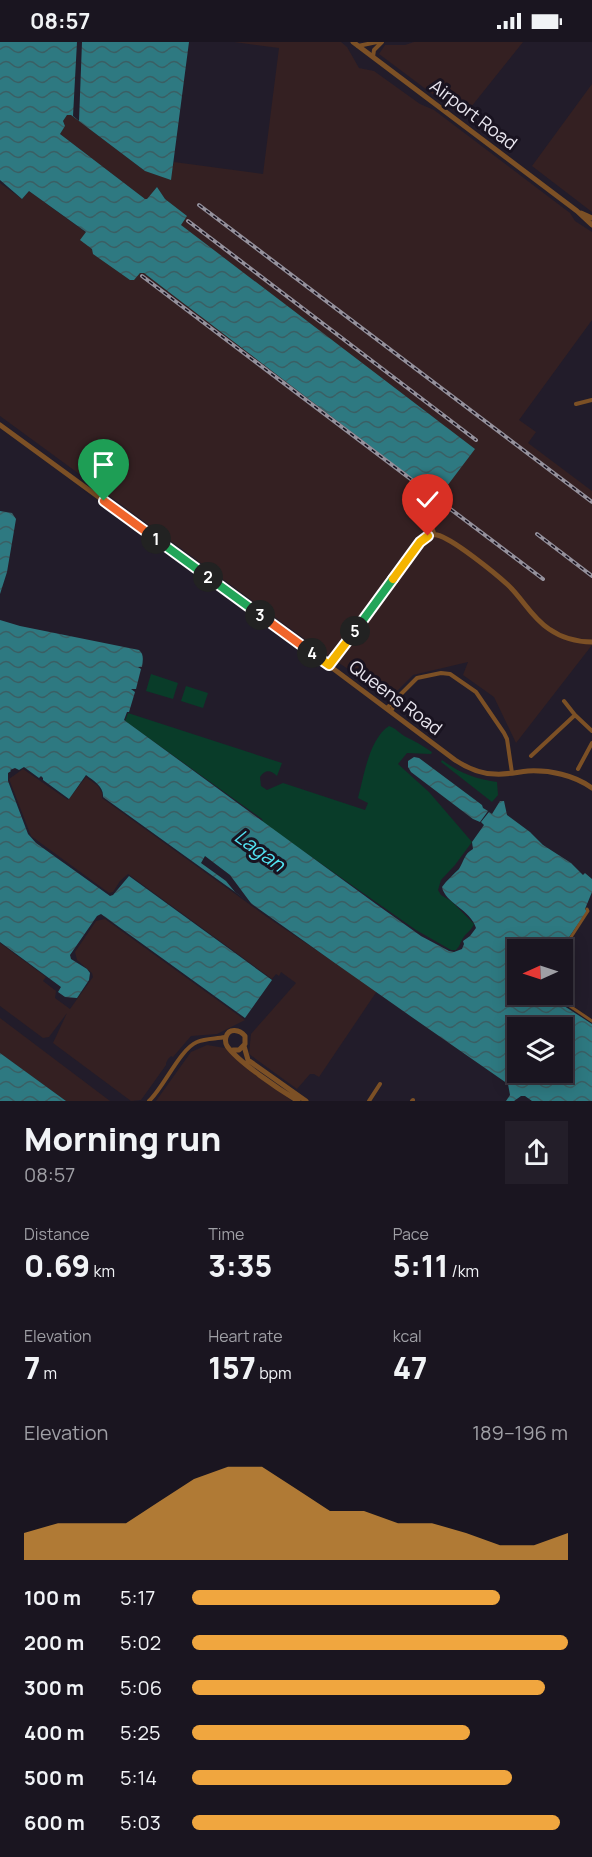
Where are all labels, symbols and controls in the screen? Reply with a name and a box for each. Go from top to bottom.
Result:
text: 08:57 [30,6,90,36]
street label: Airport Road [426,73,522,155]
pin [78,439,129,501]
icon: arrive [87,448,120,481]
pin [402,474,453,536]
icon: check [411,483,444,516]
pin: 1 [141,524,171,554]
text: 1 [152,528,160,550]
pin: 2 [193,562,223,592]
text: 2 [203,566,213,588]
pin: 3 [245,600,275,630]
text: 3 [255,604,265,626]
pin: 5 [340,616,370,646]
text: 5 [350,620,360,642]
pin: 4 [297,638,327,668]
text: 4 [307,642,317,664]
street label: Queens Road [344,654,448,740]
water label: Lagan [229,823,292,878]
north arrow [507,939,573,1005]
map controls [507,939,573,1083]
button: layers [507,1017,573,1083]
text: Morning run [24,1116,221,1161]
button: share [505,1121,568,1184]
text: 08:57 [24,1161,75,1188]
text: Distance [24,1223,90,1245]
text: Time [208,1223,244,1245]
text: Pace [393,1223,429,1245]
text: 0.69 [24,1245,90,1286]
text: 3:35 [208,1245,272,1286]
text: 5:11 [393,1245,448,1286]
text: km [90,1260,115,1282]
text: /km [448,1260,479,1282]
text: Elevation [24,1325,92,1347]
text: Heart rate [208,1325,283,1347]
text: kcal [393,1325,422,1347]
text: 7 [24,1347,40,1388]
text: 157 [208,1347,256,1388]
text: 47 [393,1347,427,1388]
text: m [40,1362,57,1384]
text: bpm [256,1362,292,1384]
text: Elevation [24,1419,108,1446]
text: 189–196 m [472,1419,568,1446]
text: 100 m [24,1584,81,1611]
text: 5:17 [120,1584,155,1611]
text: 200 m [24,1629,84,1656]
text: 5:02 [120,1629,161,1656]
text: 300 m [24,1674,84,1701]
text: 5:06 [120,1674,162,1701]
text: 400 m [24,1719,84,1746]
text: 5:25 [120,1719,160,1746]
text: 500 m [24,1764,84,1791]
text: 5:14 [120,1764,157,1791]
text: 600 m [24,1809,85,1836]
text: 5:03 [120,1809,161,1836]

